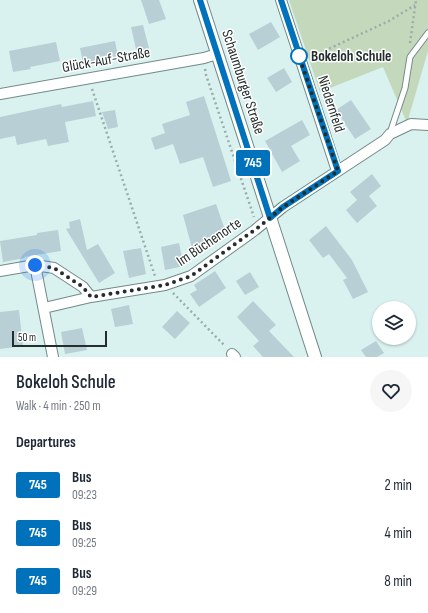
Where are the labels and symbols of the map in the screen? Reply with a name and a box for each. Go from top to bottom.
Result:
street label: Schaumburger Straße [217,27,269,137]
street label: Glück-Auf-Straße [61,43,151,77]
marker: Bokeloh Schule [290,47,308,65]
place label: Bokeloh Schule [311,47,392,66]
street label: Niedernfeld [313,73,349,135]
line badge: 745 [230,150,276,176]
street label: Im Büchenorte [173,213,245,271]
your location [25,255,45,275]
scale bar [12,329,107,348]

